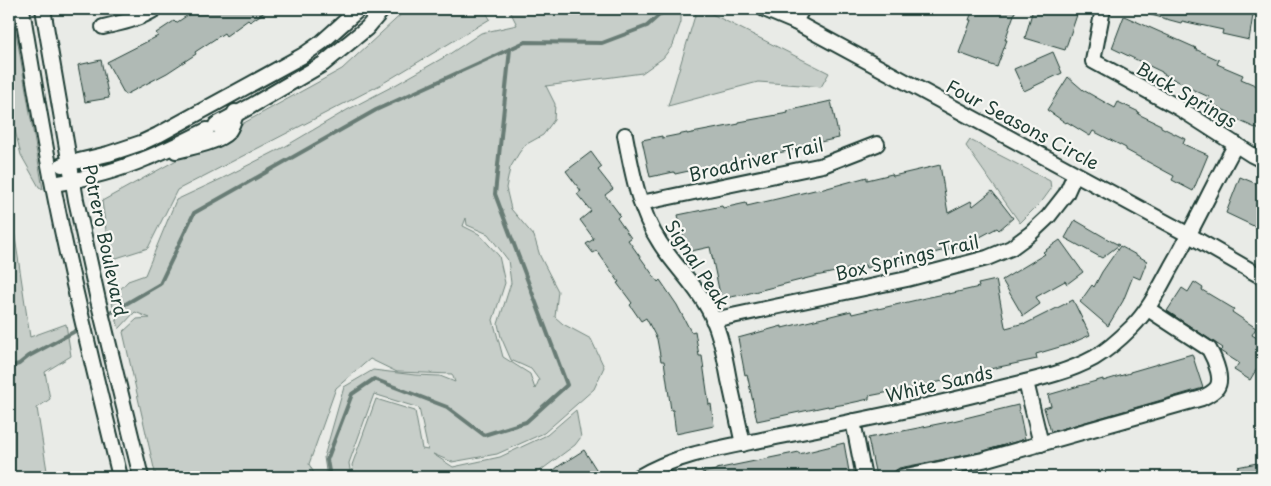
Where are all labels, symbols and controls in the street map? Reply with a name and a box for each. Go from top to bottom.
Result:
street label: Buck Springs [1132,54,1242,134]
street label: Four Seasons Circle [942,72,1104,176]
street label: Broadriver Trail [686,130,826,188]
street label: Potrero Boulevard [77,161,135,319]
street label: Signal Peak [659,214,737,314]
street label: Box Springs Trail [832,227,982,287]
street label: White Sands [883,358,995,408]

